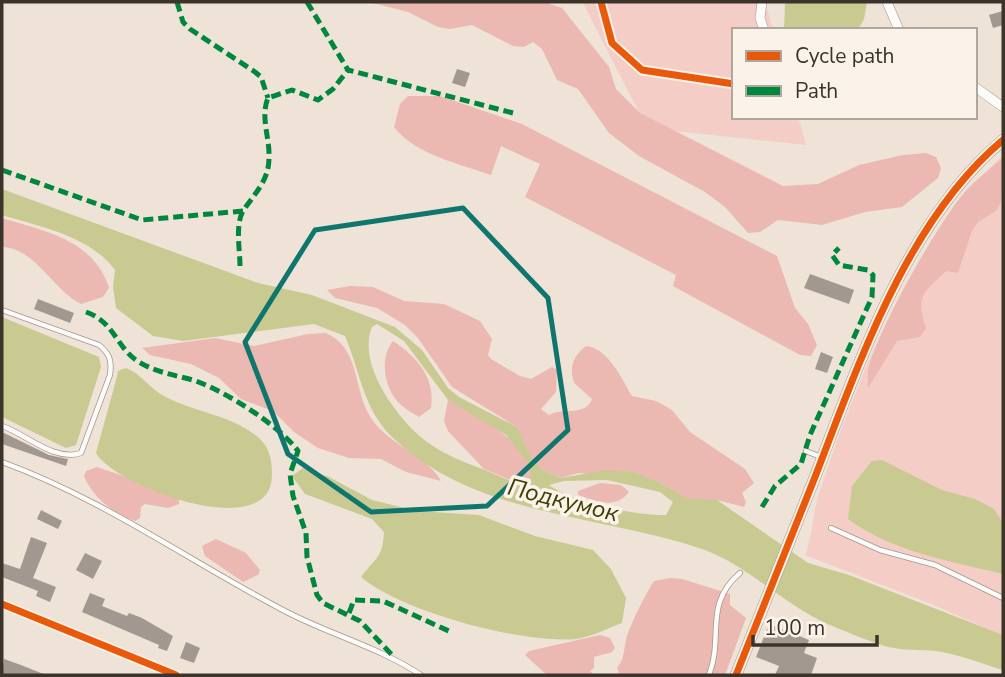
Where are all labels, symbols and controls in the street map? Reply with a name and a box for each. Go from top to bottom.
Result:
legend [732,28,977,119]
text: Cycle path [795,42,894,70]
text: Path [795,77,838,105]
water label: Подкумок [504,471,622,529]
scale bar [753,604,877,648]
text: 100 m [764,614,825,642]

